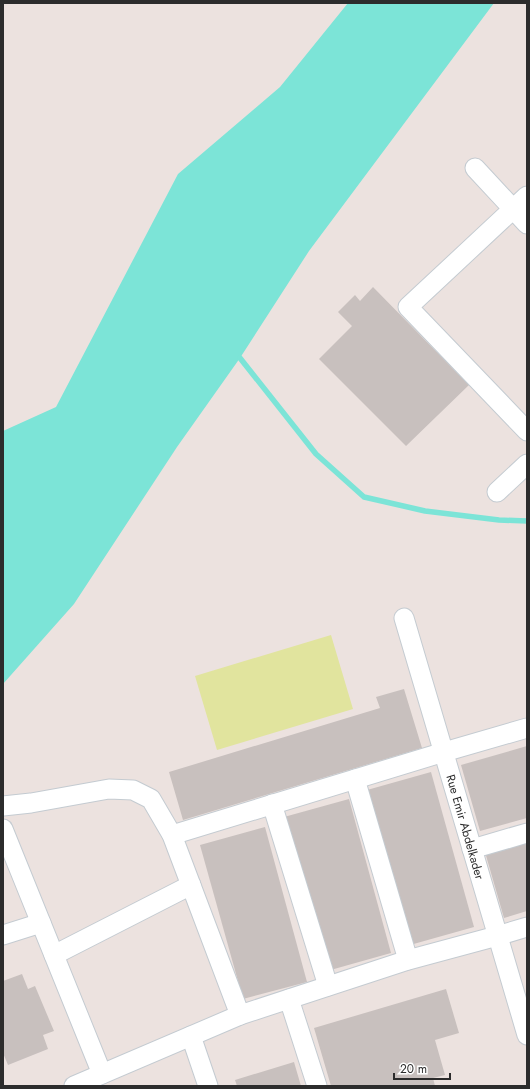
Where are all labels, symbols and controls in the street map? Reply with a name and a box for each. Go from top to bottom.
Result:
street label: Rue Emir Abdelkader [441,772,489,882]
scale bar [394,1055,450,1081]
text: 20 m [400,1060,427,1078]

